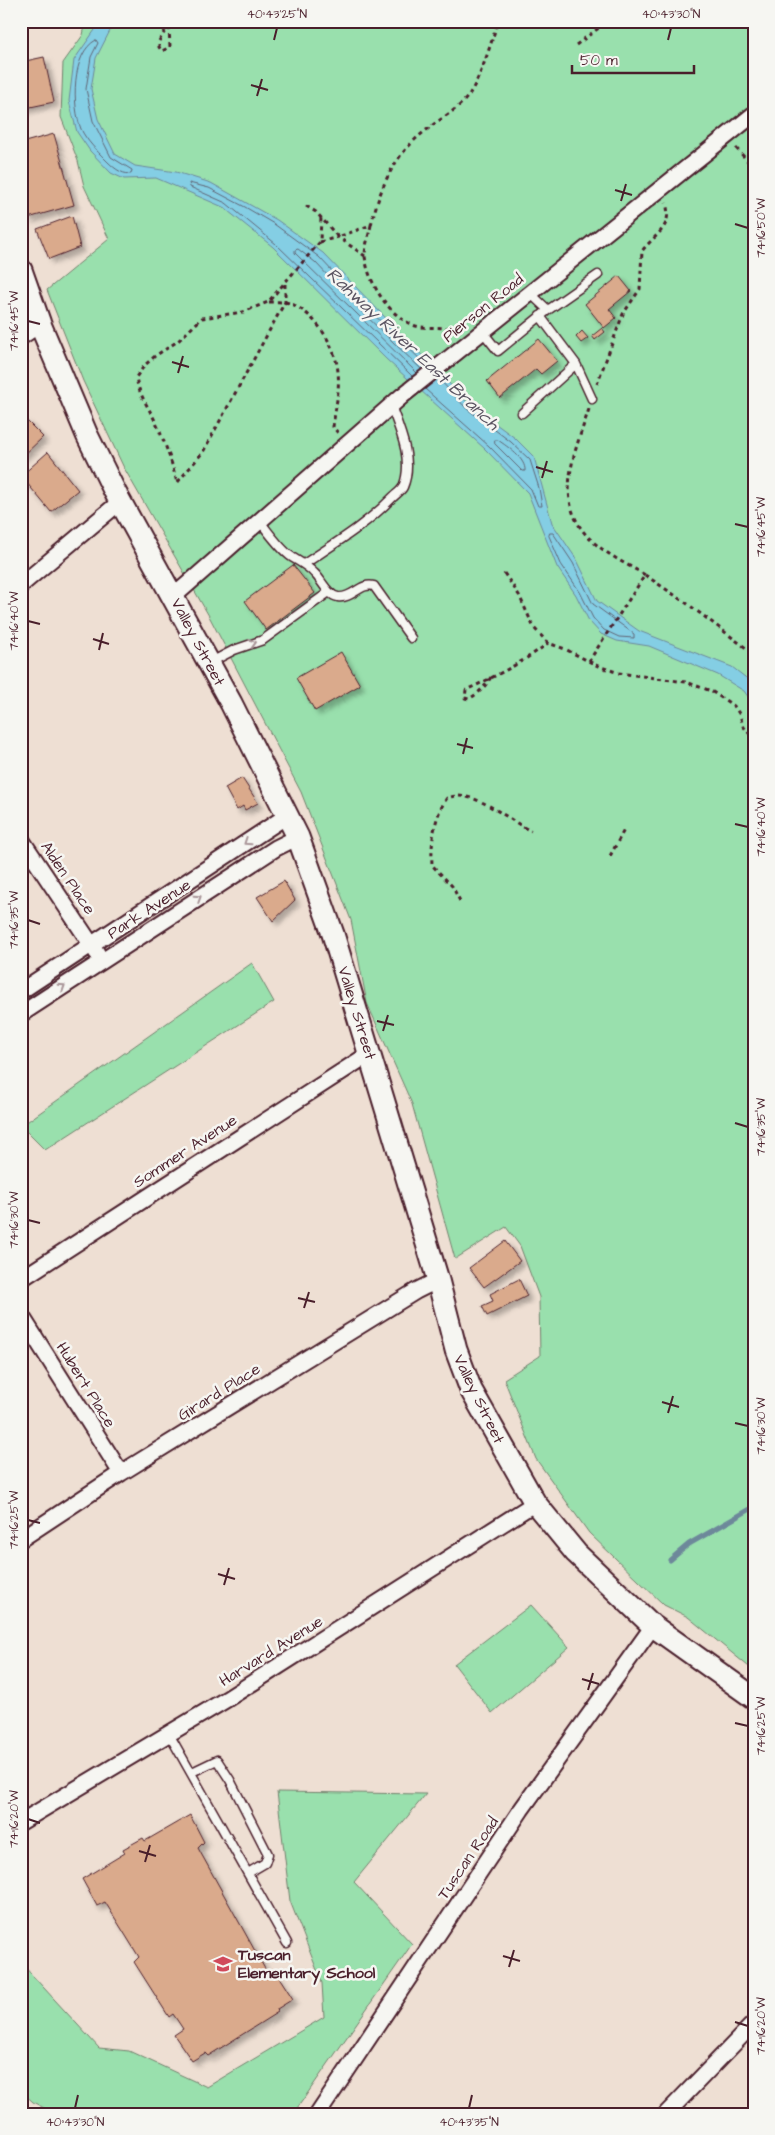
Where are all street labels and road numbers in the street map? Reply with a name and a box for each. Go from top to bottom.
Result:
street label: Pierson Road [438,269,528,347]
street label: Valley Street [165,594,231,691]
street label: Alden Place [35,837,101,919]
street label: Park Avenue [103,874,195,944]
street label: Valley Street [331,964,382,1063]
street label: Sommer Avenue [129,1109,242,1193]
street label: Hubert Place [51,1338,121,1432]
street label: Valley Street [447,1351,510,1448]
street label: Girard Place [174,1358,265,1426]
street label: Harvard Avenue [215,1610,327,1692]
street label: Tuscan Road [432,1812,504,1904]

